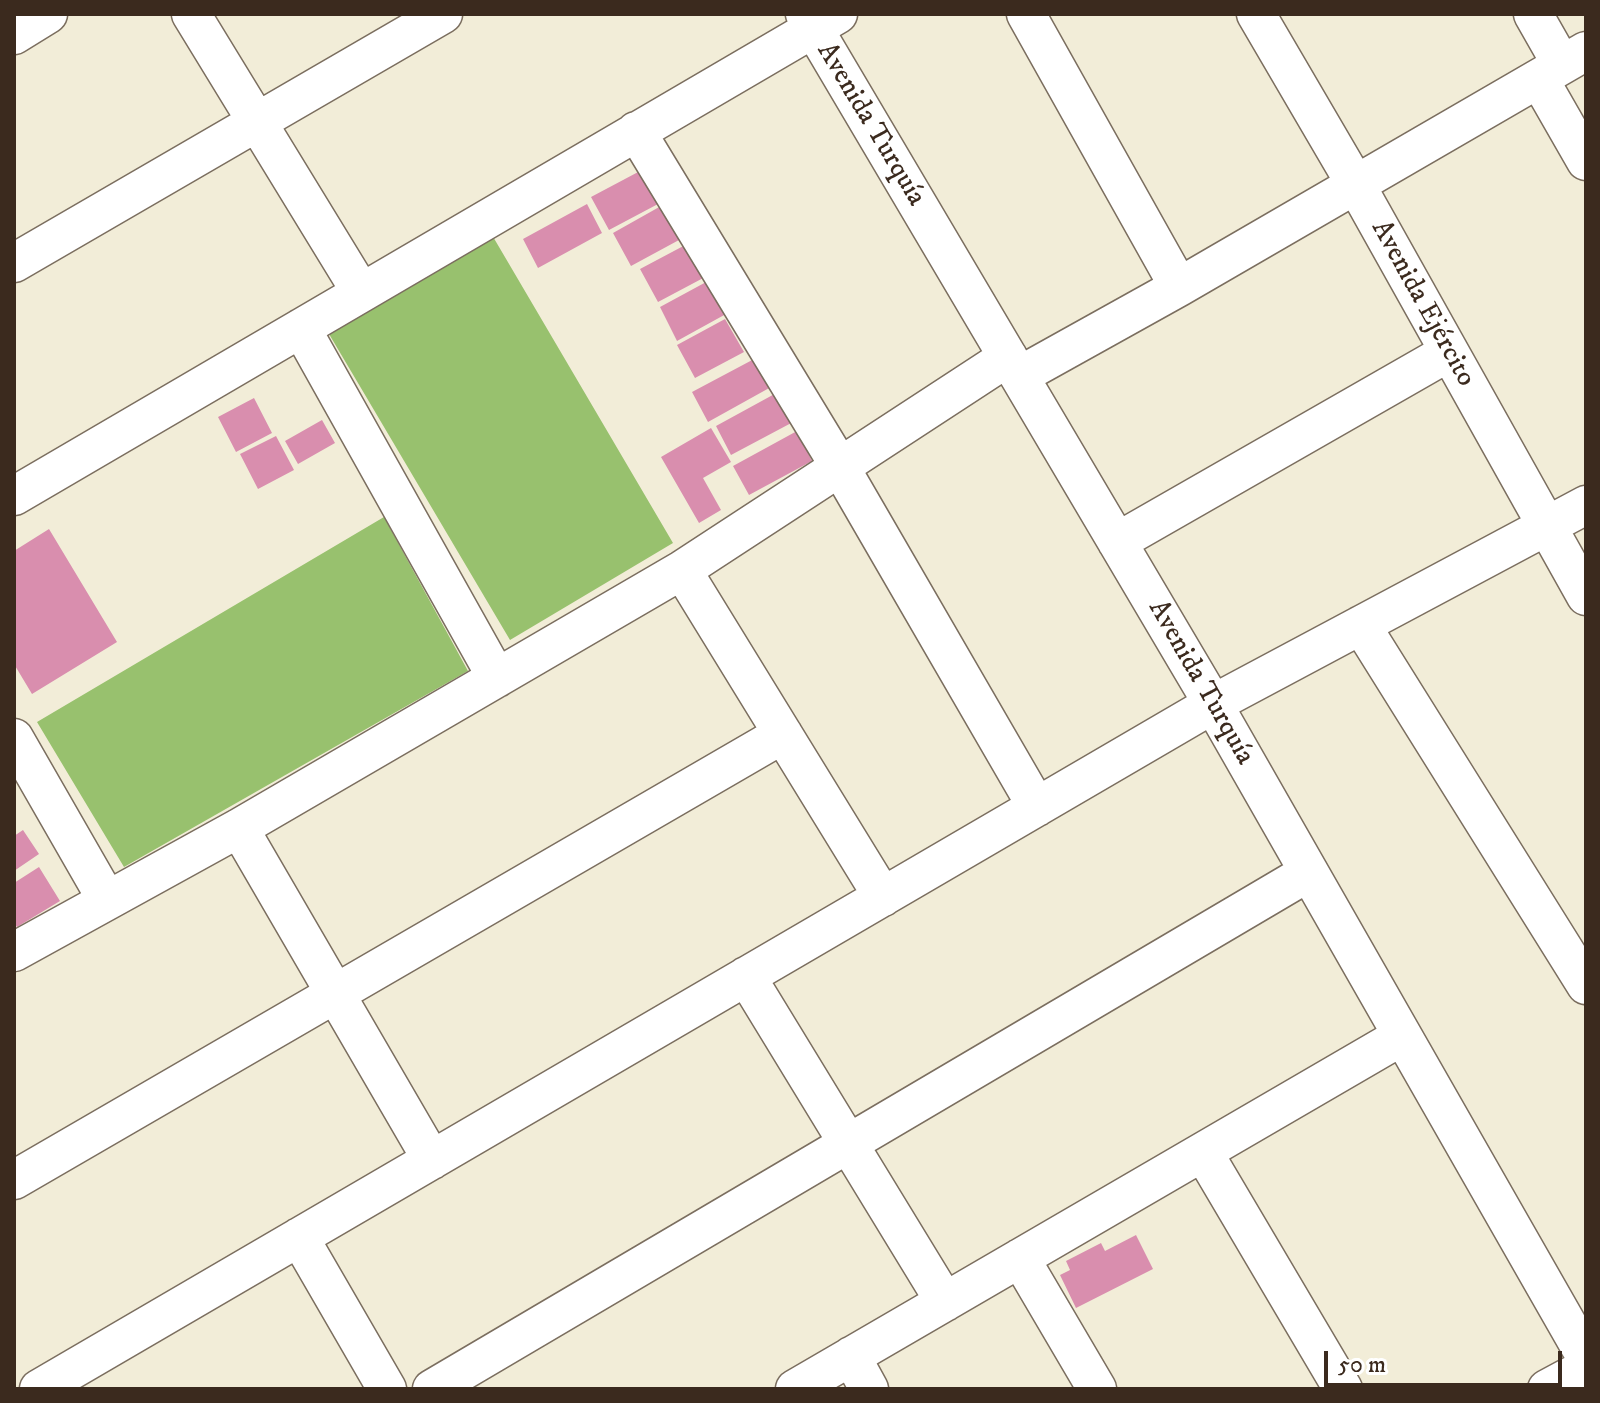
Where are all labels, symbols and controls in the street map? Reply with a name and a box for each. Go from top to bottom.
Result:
street label: Avenida Turquía [808,37,932,213]
street label: Avenida Ejército [1362,215,1482,393]
street label: Avenida Turquía [1139,595,1261,771]
scale bar [1328,1335,1566,1385]
text: 50 m [1338,1350,1386,1380]

